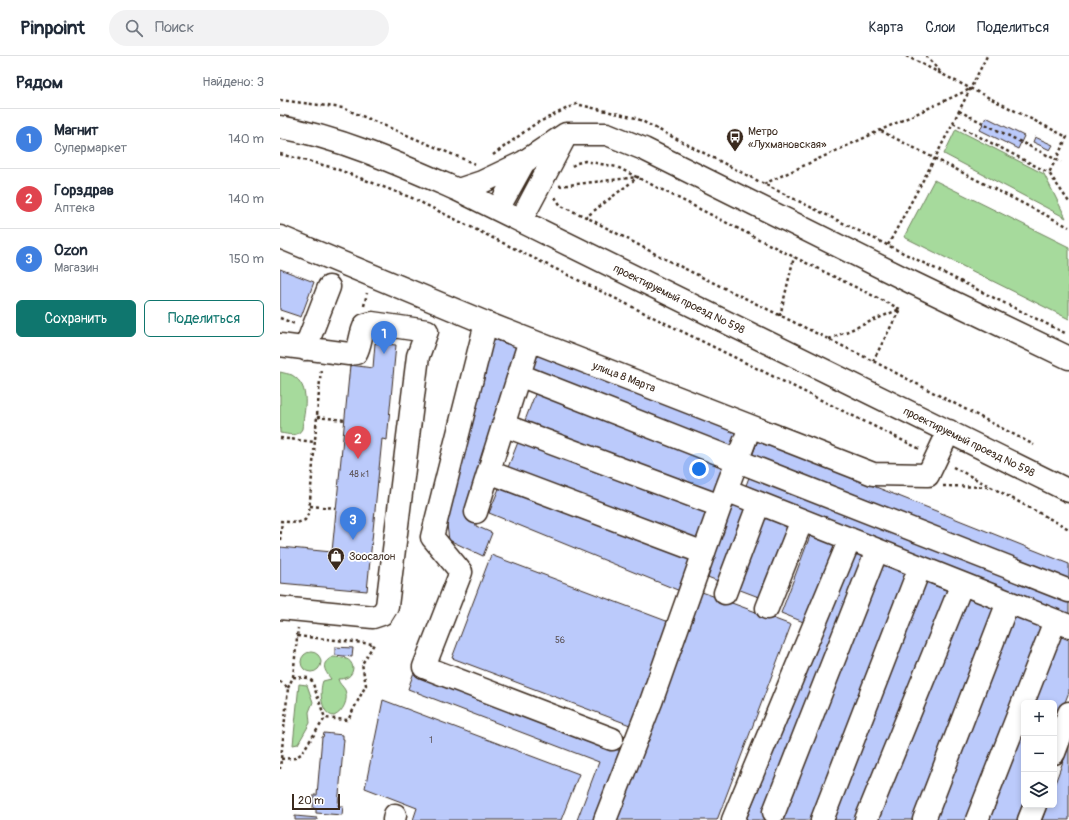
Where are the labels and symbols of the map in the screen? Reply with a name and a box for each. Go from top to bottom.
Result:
place label: Метро «Лухмановская» [748,125,827,151]
bus stop icon: Метро «Лухмановская» [725,127,745,152]
street label: проектируемый проезд № 598 [611,261,747,337]
pin: 1 [371,321,397,354]
street label: улица 8 Марта [590,359,657,395]
street label: проектируемый проезд № 598 [901,404,1037,480]
pin: 2 [345,426,371,459]
your location [689,459,709,479]
house number: 48 к1 [349,469,369,480]
pin: 3 [340,507,366,540]
shop icon: Зоосалон [326,546,346,571]
place label: Зоосалон [349,550,395,563]
house number: 56 [555,635,565,646]
house number: 1 [429,735,433,746]
scale bar [292,792,340,811]

